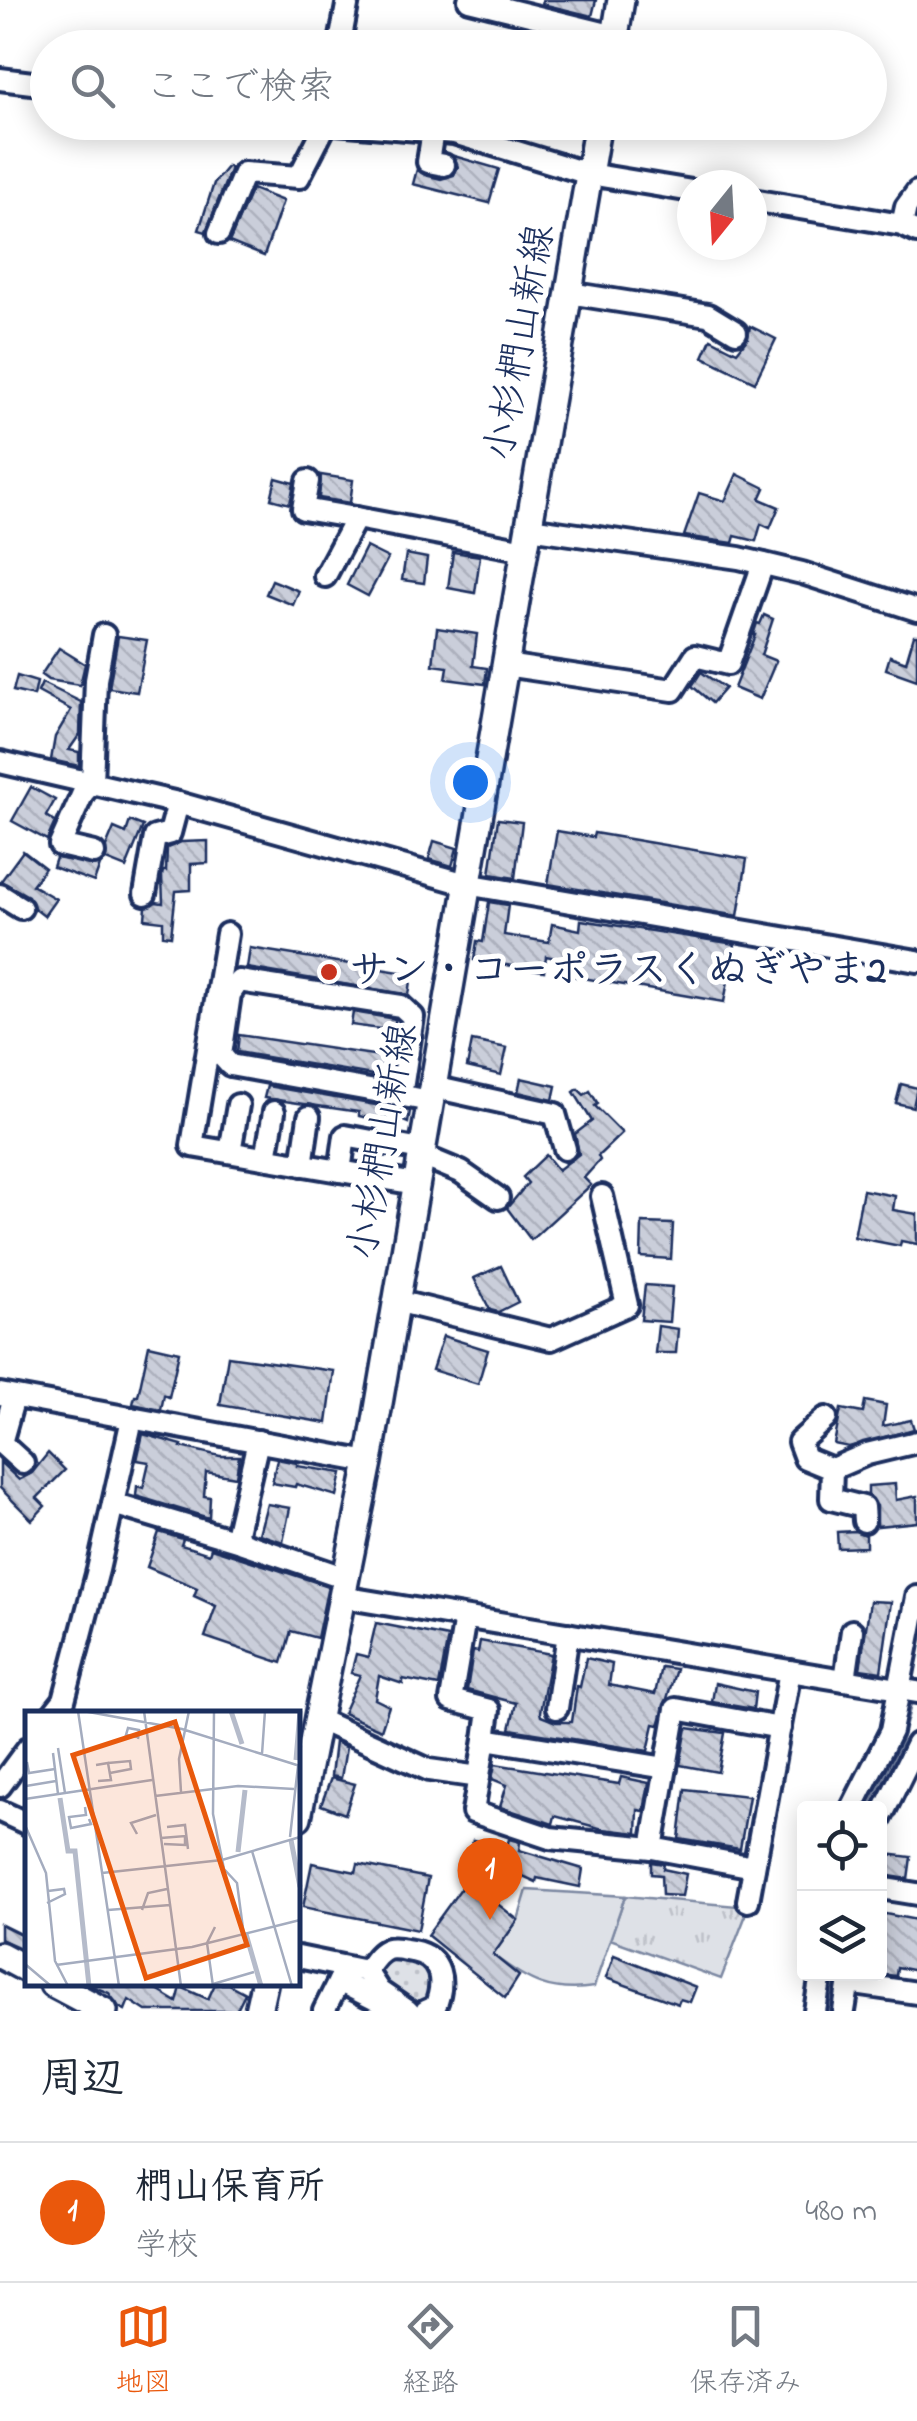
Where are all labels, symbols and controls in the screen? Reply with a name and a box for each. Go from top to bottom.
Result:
search box [30,30,887,140]
icon: search [65,58,120,113]
text: ここで検索 [145,61,335,117]
north arrow [677,170,767,260]
street label: 小杉椚山新線 [472,220,572,466]
your location [445,757,496,808]
place label: サン・コーポラスくぬぎやま2 [349,943,887,1002]
marker: サン・コーポラスくぬぎやま2 [318,961,340,983]
street label: 小杉椚山新線 [335,1019,435,1265]
inset map [25,1711,300,1986]
map controls [797,1801,887,1981]
button: locate [797,1801,887,1891]
pin: 1 [458,1838,522,1920]
button: layers [797,1891,887,1981]
text: 周辺 [40,2050,124,2111]
text: 椚山保育所 [135,2161,325,2217]
text: 1 [67,2189,78,2236]
text: 480 m [805,2189,877,2236]
text: 学校 [135,2223,199,2270]
tab: 地図 [115,2299,172,2405]
tab: 経路 [402,2299,459,2405]
tab: 保存済み [689,2299,802,2405]

